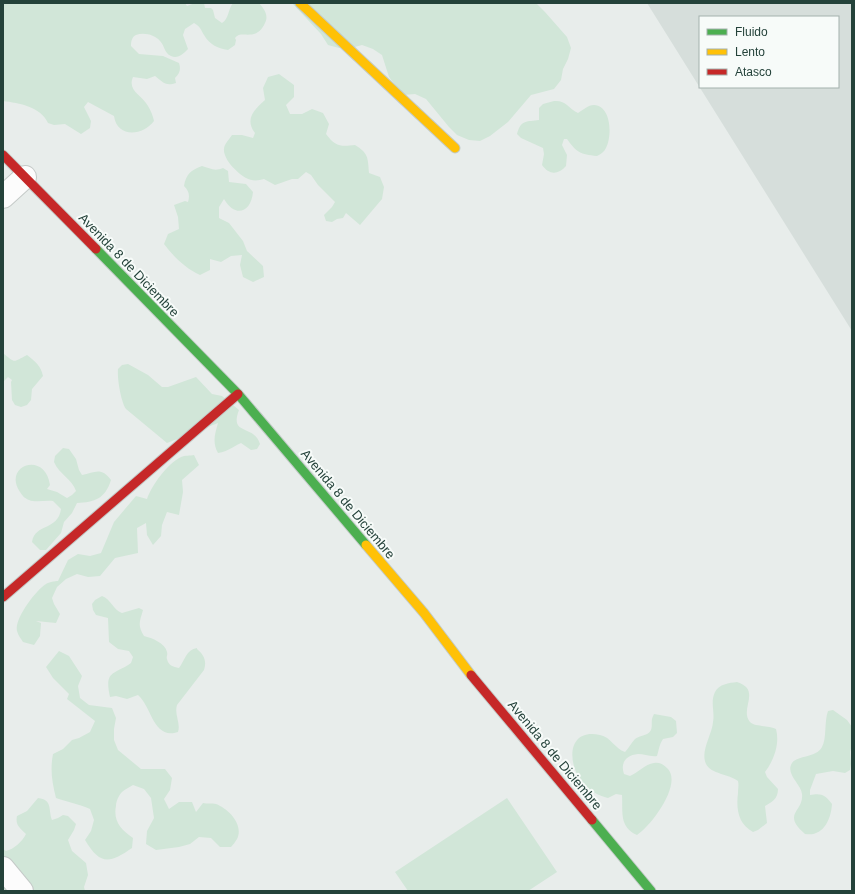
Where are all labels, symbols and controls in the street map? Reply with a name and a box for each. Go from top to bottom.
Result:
legend [699,16,839,88]
text: Fluido [735,25,768,39]
text: Lento [735,45,765,59]
text: Atasco [735,65,772,79]
street label: Avenida 8 de Diciembre [76,210,182,320]
street label: Avenida 8 de Diciembre [298,446,398,562]
street label: Avenida 8 de Diciembre [505,697,605,813]

